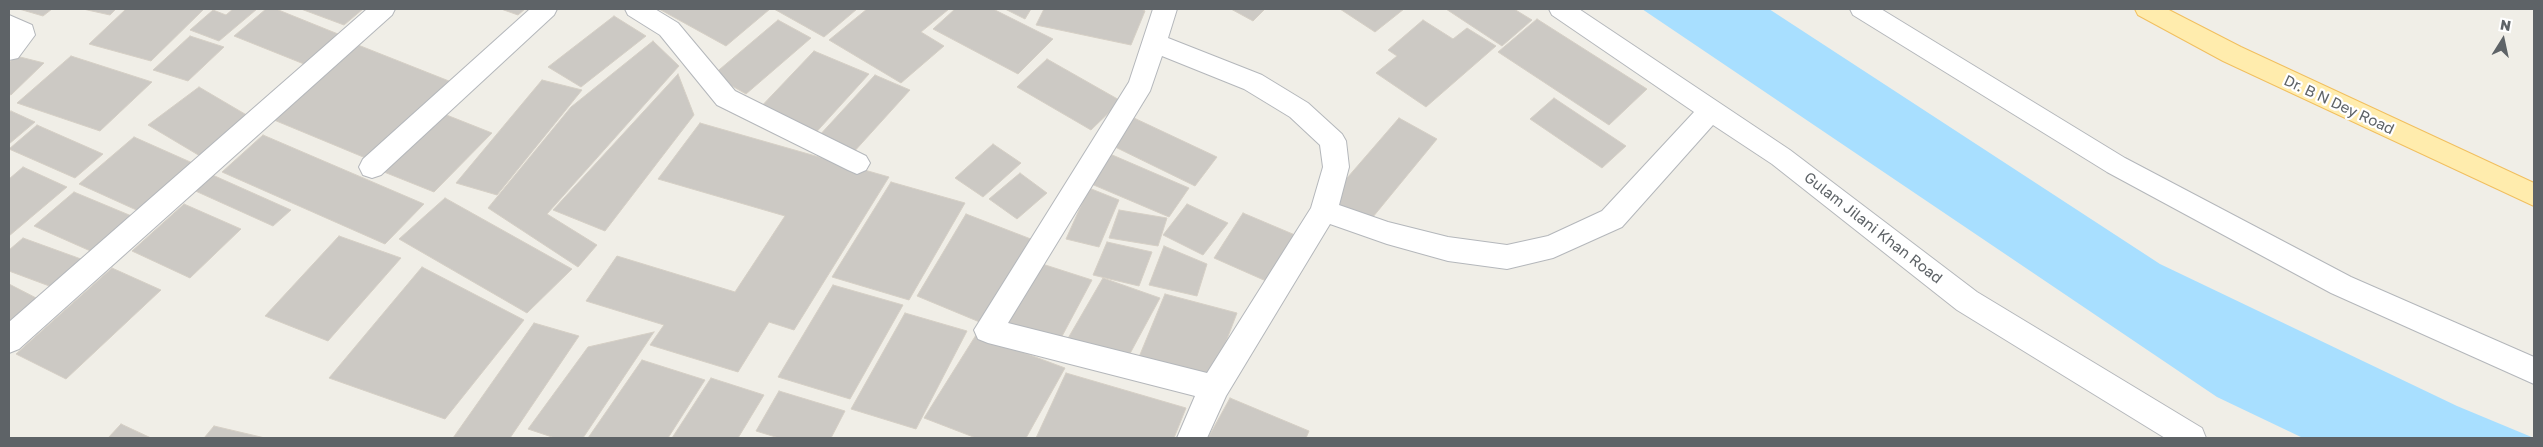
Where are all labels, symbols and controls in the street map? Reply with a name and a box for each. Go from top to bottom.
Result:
north arrow [2478,15,2528,65]
text: N [2499,15,2512,34]
street label: Dr. B N Dey Road [2281,72,2397,138]
street label: Gulam Jilani Khan Road [1800,168,1946,288]

